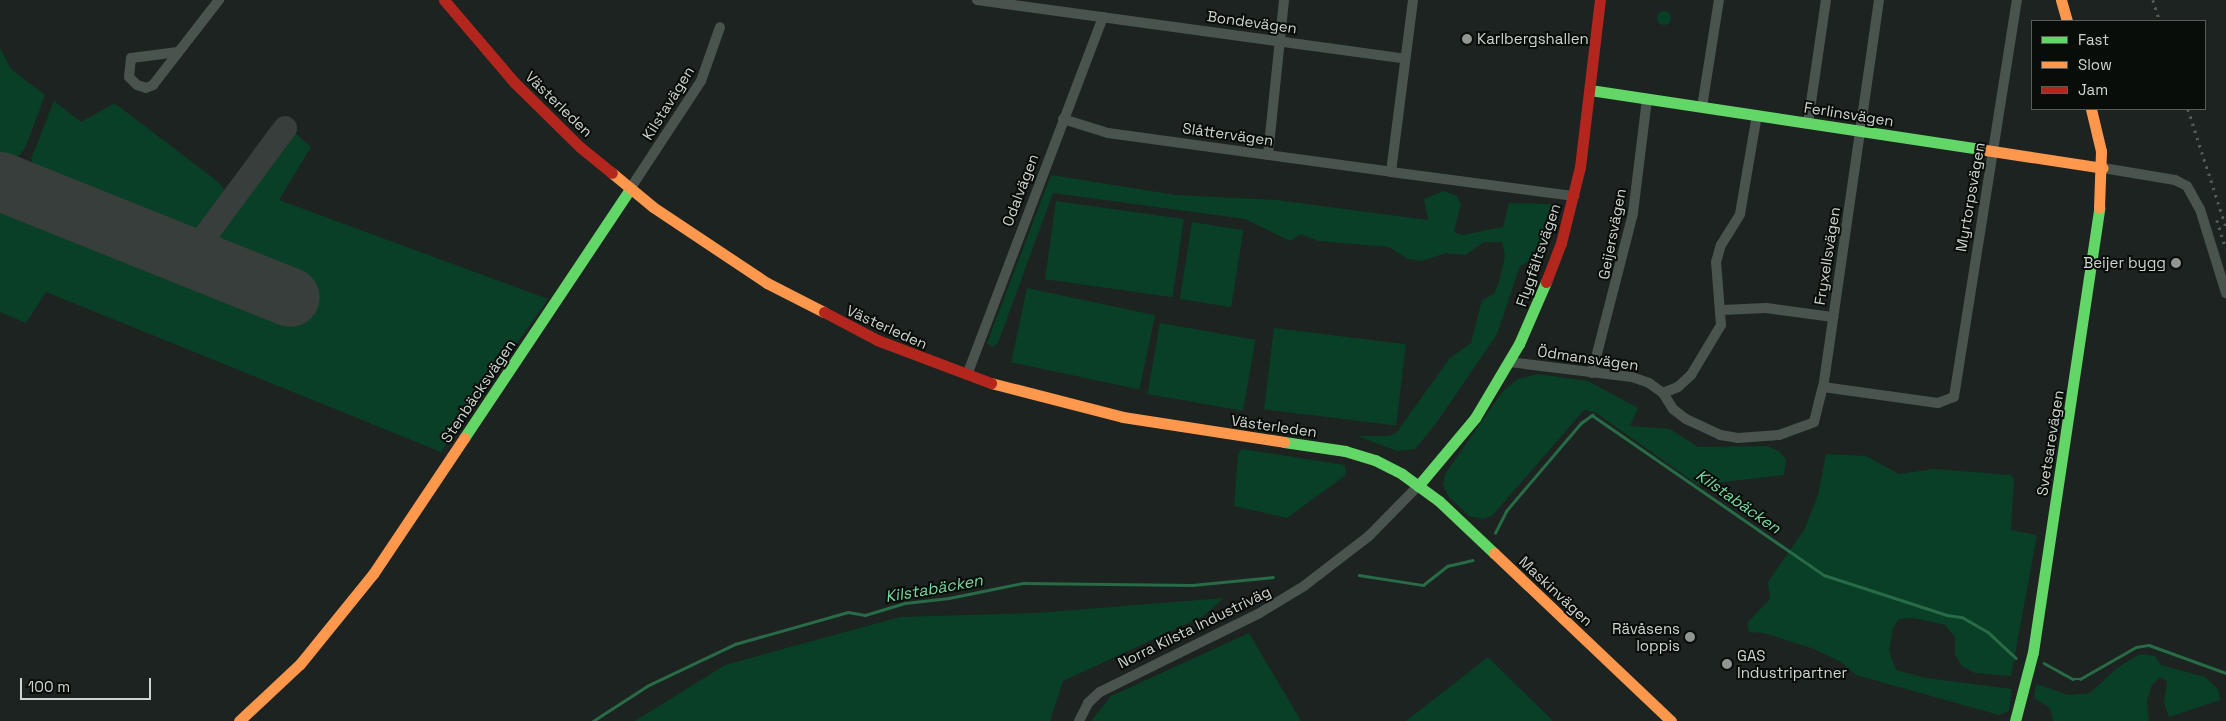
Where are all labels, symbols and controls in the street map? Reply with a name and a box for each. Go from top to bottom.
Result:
street label: Bondevägen [1206,7,1298,37]
legend [2031,20,2206,110]
place label: Karlbergshallen [1477,30,1589,48]
text: Fast [2078,30,2109,49]
marker: Karlbergshallen [1461,33,1473,45]
text: Slow [2078,55,2112,74]
street label: Kilstavägen [638,63,698,143]
street label: Västerleden [522,67,596,141]
text: Jam [2078,80,2108,99]
street label: Ferlinsvägen [1803,98,1895,130]
street label: Slåttervägen [1181,119,1275,149]
street label: Myrtorpsvägen [1952,141,1988,253]
street label: Odalvägen [998,151,1042,229]
street label: Geijersvägen [1594,187,1630,281]
street label: Flygfältsvägen [1512,201,1564,309]
street label: Fryxellsvägen [1810,206,1844,306]
place label: Beijer bygg [2083,254,2166,272]
marker: Beijer bygg [2170,257,2182,269]
street label: Västerleden [844,301,930,353]
street label: Stenbäcksvägen [437,336,519,446]
street label: Ödmansvägen [1536,342,1640,374]
street label: Svetsarevägen [2033,389,2067,497]
street label: Västerleden [1230,411,1318,441]
water label: Kilstabäcken [1692,466,1784,538]
street label: Maskinvägen [1515,552,1597,630]
water label: Kilstabäcken [884,571,984,607]
street label: Norra Kilsta Industriväg [1115,582,1273,672]
place label: Rävåsens loppis [1612,619,1680,654]
marker: Rävåsens loppis [1684,631,1696,643]
place label: GAS Industripartner [1737,646,1847,681]
marker: GAS Industripartner [1721,658,1733,670]
scale bar [22,668,154,700]
text: 100 m [28,677,70,696]

